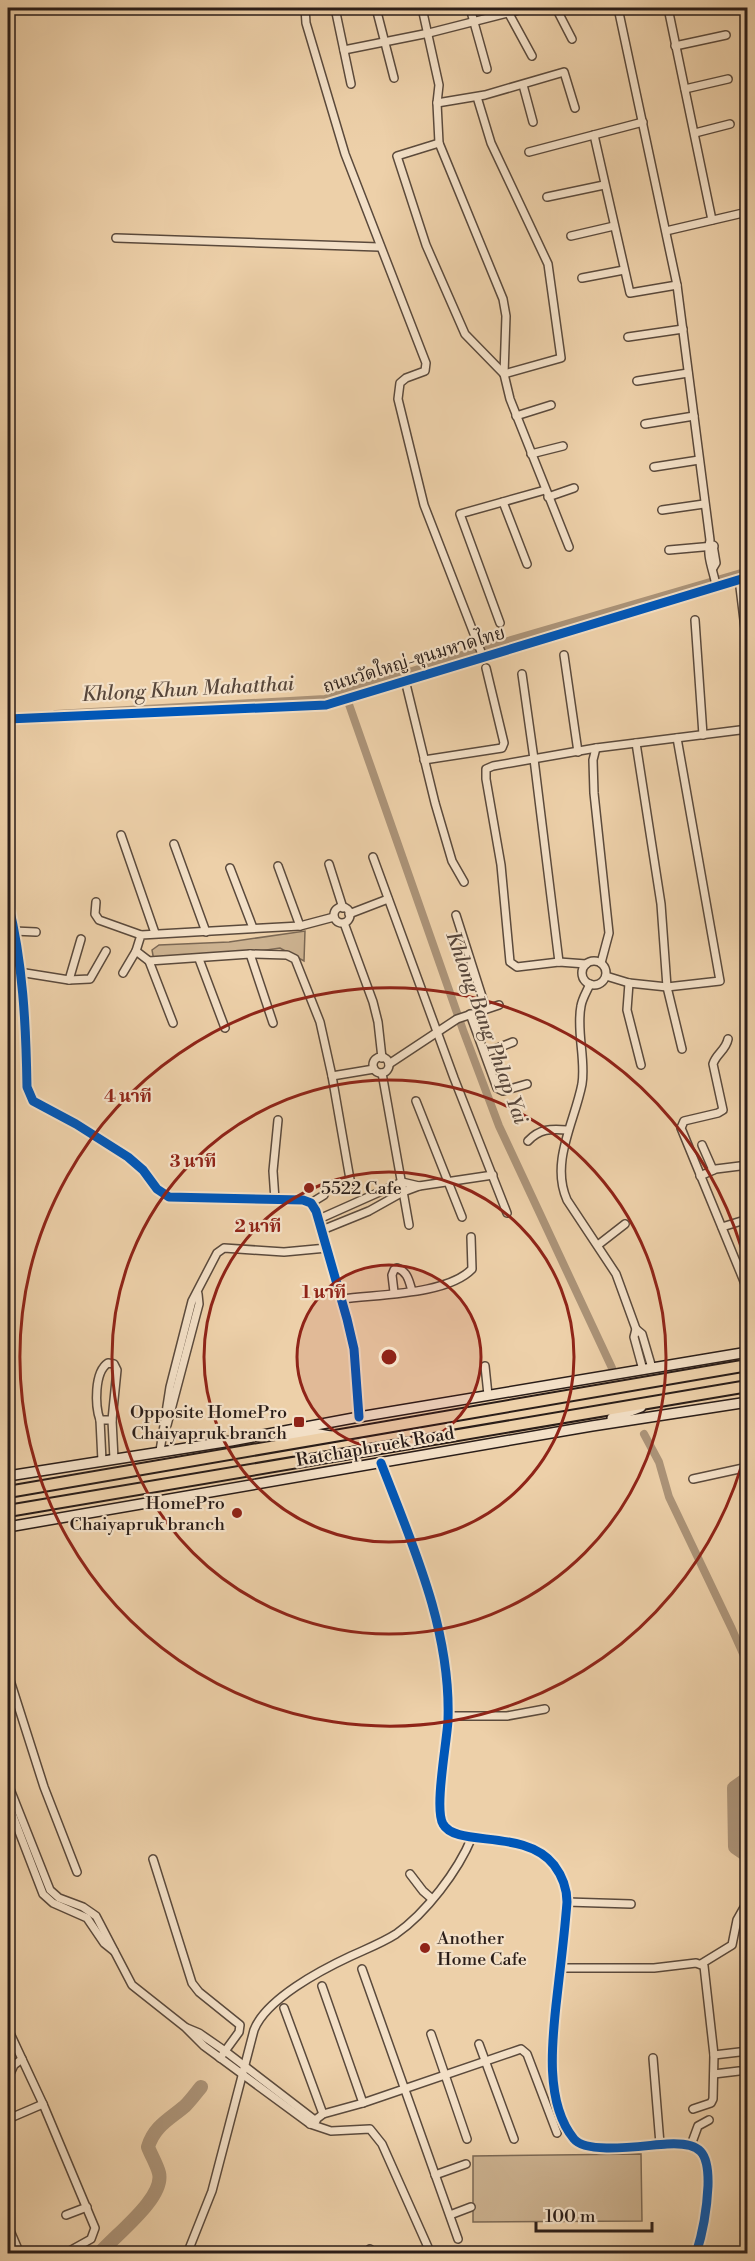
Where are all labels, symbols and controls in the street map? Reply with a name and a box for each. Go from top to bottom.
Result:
street label: ถนนวัดใหญ่-ขุนมหาดไทย [320,620,508,699]
water label: Khlong Khun Mahatthai [81,672,296,708]
water label: Khlong Bang Phlap Yai [439,928,533,1129]
text: 4 นาที [104,1085,152,1108]
text: 3 นาที [170,1150,216,1173]
place label: 5522 Cafe [321,1177,402,1200]
marker: 5522 Cafe [302,1181,316,1195]
text: 2 นาที [234,1215,282,1238]
text: 1 นาที [302,1281,346,1304]
centre of rings [379,1347,399,1367]
place label: Opposite HomePro Chaiyapruk branch [130,1401,287,1445]
marker: Opposite HomePro Chaiyapruk branch [292,1415,306,1429]
street label: Ratchaphruek Road [294,1422,457,1472]
place label: HomePro Chaiyapruk branch [70,1492,225,1536]
marker: HomePro Chaiyapruk branch [230,1506,244,1520]
place label: Another Home Cafe [436,1927,527,1971]
marker: Another Home Cafe [418,1941,432,1955]
scale bar [536,2195,652,2233]
text: 100 m [545,2205,596,2228]

